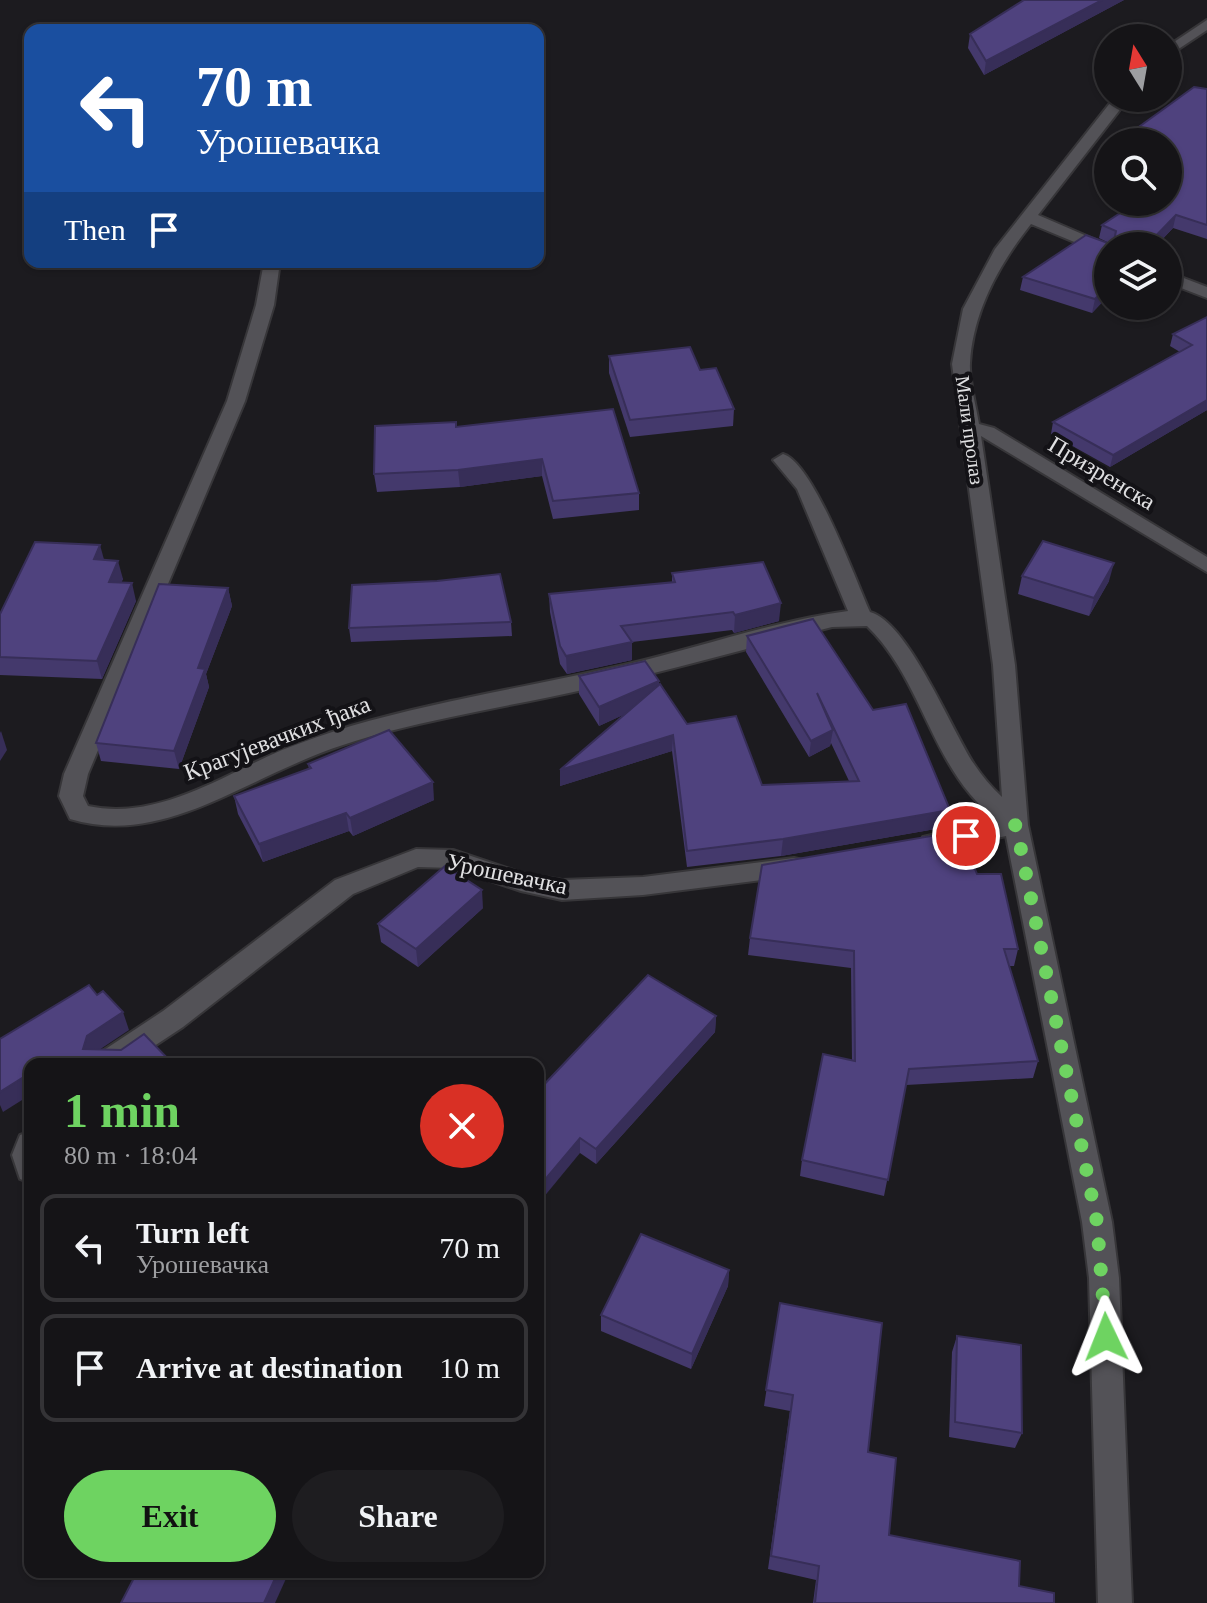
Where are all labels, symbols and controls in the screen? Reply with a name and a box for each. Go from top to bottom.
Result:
north arrow [1094,24,1182,112]
map controls [1094,24,1182,320]
icon: left [64,56,168,160]
text: 70 m [196,56,313,118]
text: Урошевачка [196,122,380,162]
button: search [1094,128,1182,216]
icon: arrive [142,208,186,252]
text: Then [64,213,126,246]
button: layers [1094,232,1182,320]
street label: Мали пролаз [950,374,989,486]
street label: Призренска [1044,431,1160,515]
street label: Крагујевачких ђака [180,690,374,785]
pin [932,802,1000,870]
icon: arrive [944,814,988,858]
street label: Урошевачка [444,849,570,900]
text: 1 min [64,1084,180,1137]
button: close [420,1084,504,1168]
text: 80 m · 18:04 [64,1141,198,1170]
text: Turn left [136,1216,249,1249]
icon: left [68,1226,112,1270]
text: 70 m [439,1231,500,1264]
text: Урошевачка [136,1250,269,1279]
position arrow [1064,1295,1148,1379]
icon: arrive [68,1346,112,1390]
text: Arrive at destination [136,1351,403,1384]
text: 10 m [439,1351,500,1384]
button: Exit [64,1470,276,1562]
button: Share [292,1470,504,1562]

